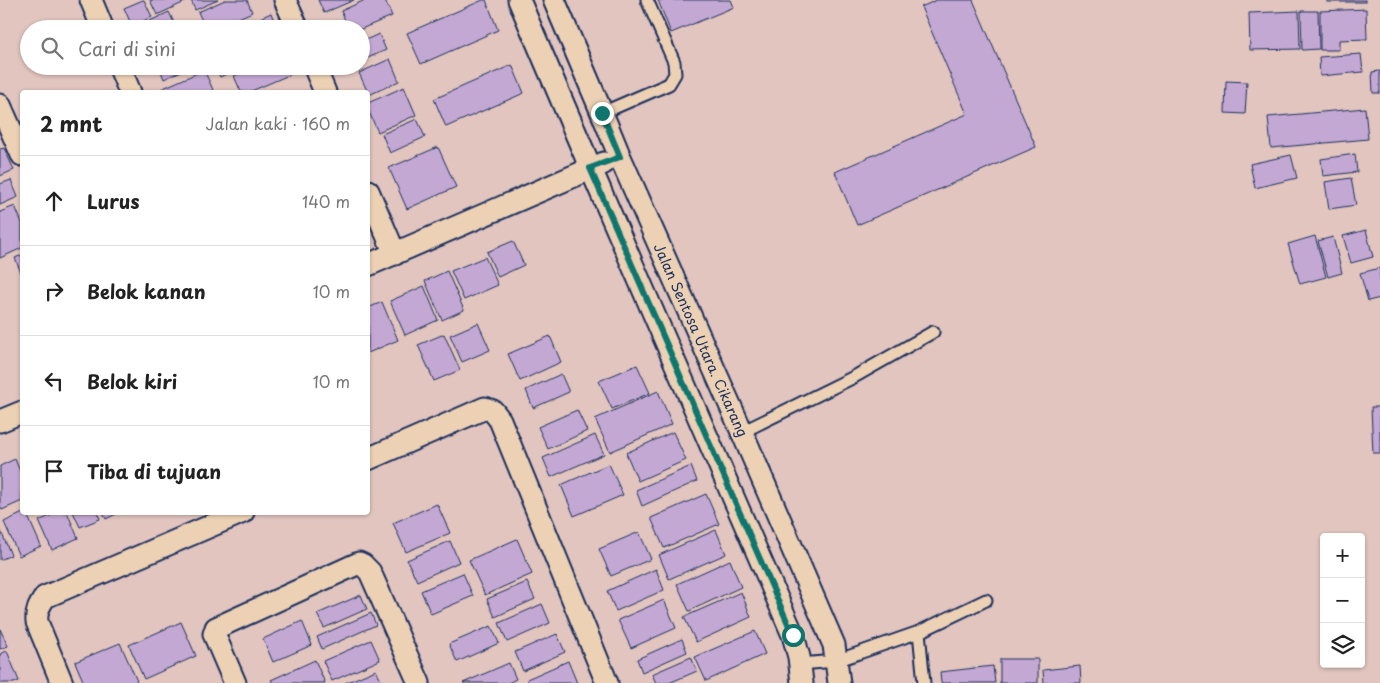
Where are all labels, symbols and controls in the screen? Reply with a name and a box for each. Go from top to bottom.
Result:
search box [20,20,370,75]
icon: search [38,34,66,62]
text: Cari di sini [78,34,176,62]
route end [591,102,614,125]
text: 2 mnt [40,107,102,139]
text: Jalan kaki · 160 m [206,111,350,135]
icon: ahead [40,187,68,215]
text: Lurus [87,187,140,215]
text: 140 m [302,189,350,213]
street label: Jalan Sentosa Utara. Cikarang [649,240,753,440]
icon: right [40,277,68,305]
text: Belok kanan [87,277,206,305]
text: 10 m [313,279,350,303]
icon: left [40,367,68,395]
text: Belok kiri [87,367,177,395]
text: 10 m [313,369,350,393]
icon: arrive [40,457,68,485]
text: Tiba di tujuan [87,457,221,485]
map controls [1320,533,1365,668]
button: + [1320,533,1365,578]
button: − [1320,578,1365,623]
button: layers [1320,623,1365,668]
route start [782,624,805,647]

